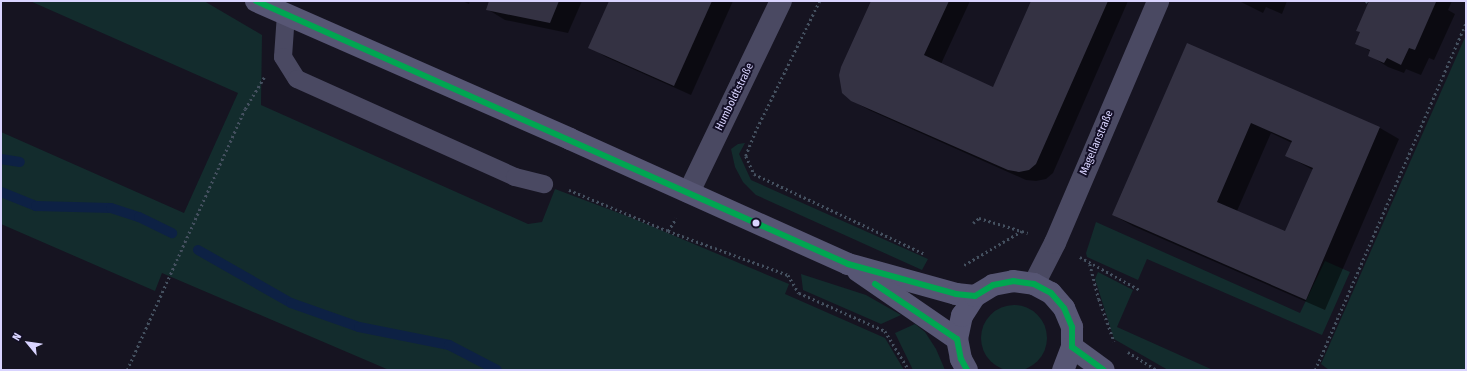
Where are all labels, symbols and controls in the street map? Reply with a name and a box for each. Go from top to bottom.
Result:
street label: Humboldtstraße [713,61,757,133]
street label: Magellanstraße [1077,109,1117,177]
unlabelled marker [751,218,761,228]
north arrow [8,323,48,363]
text: N [10,331,24,343]

